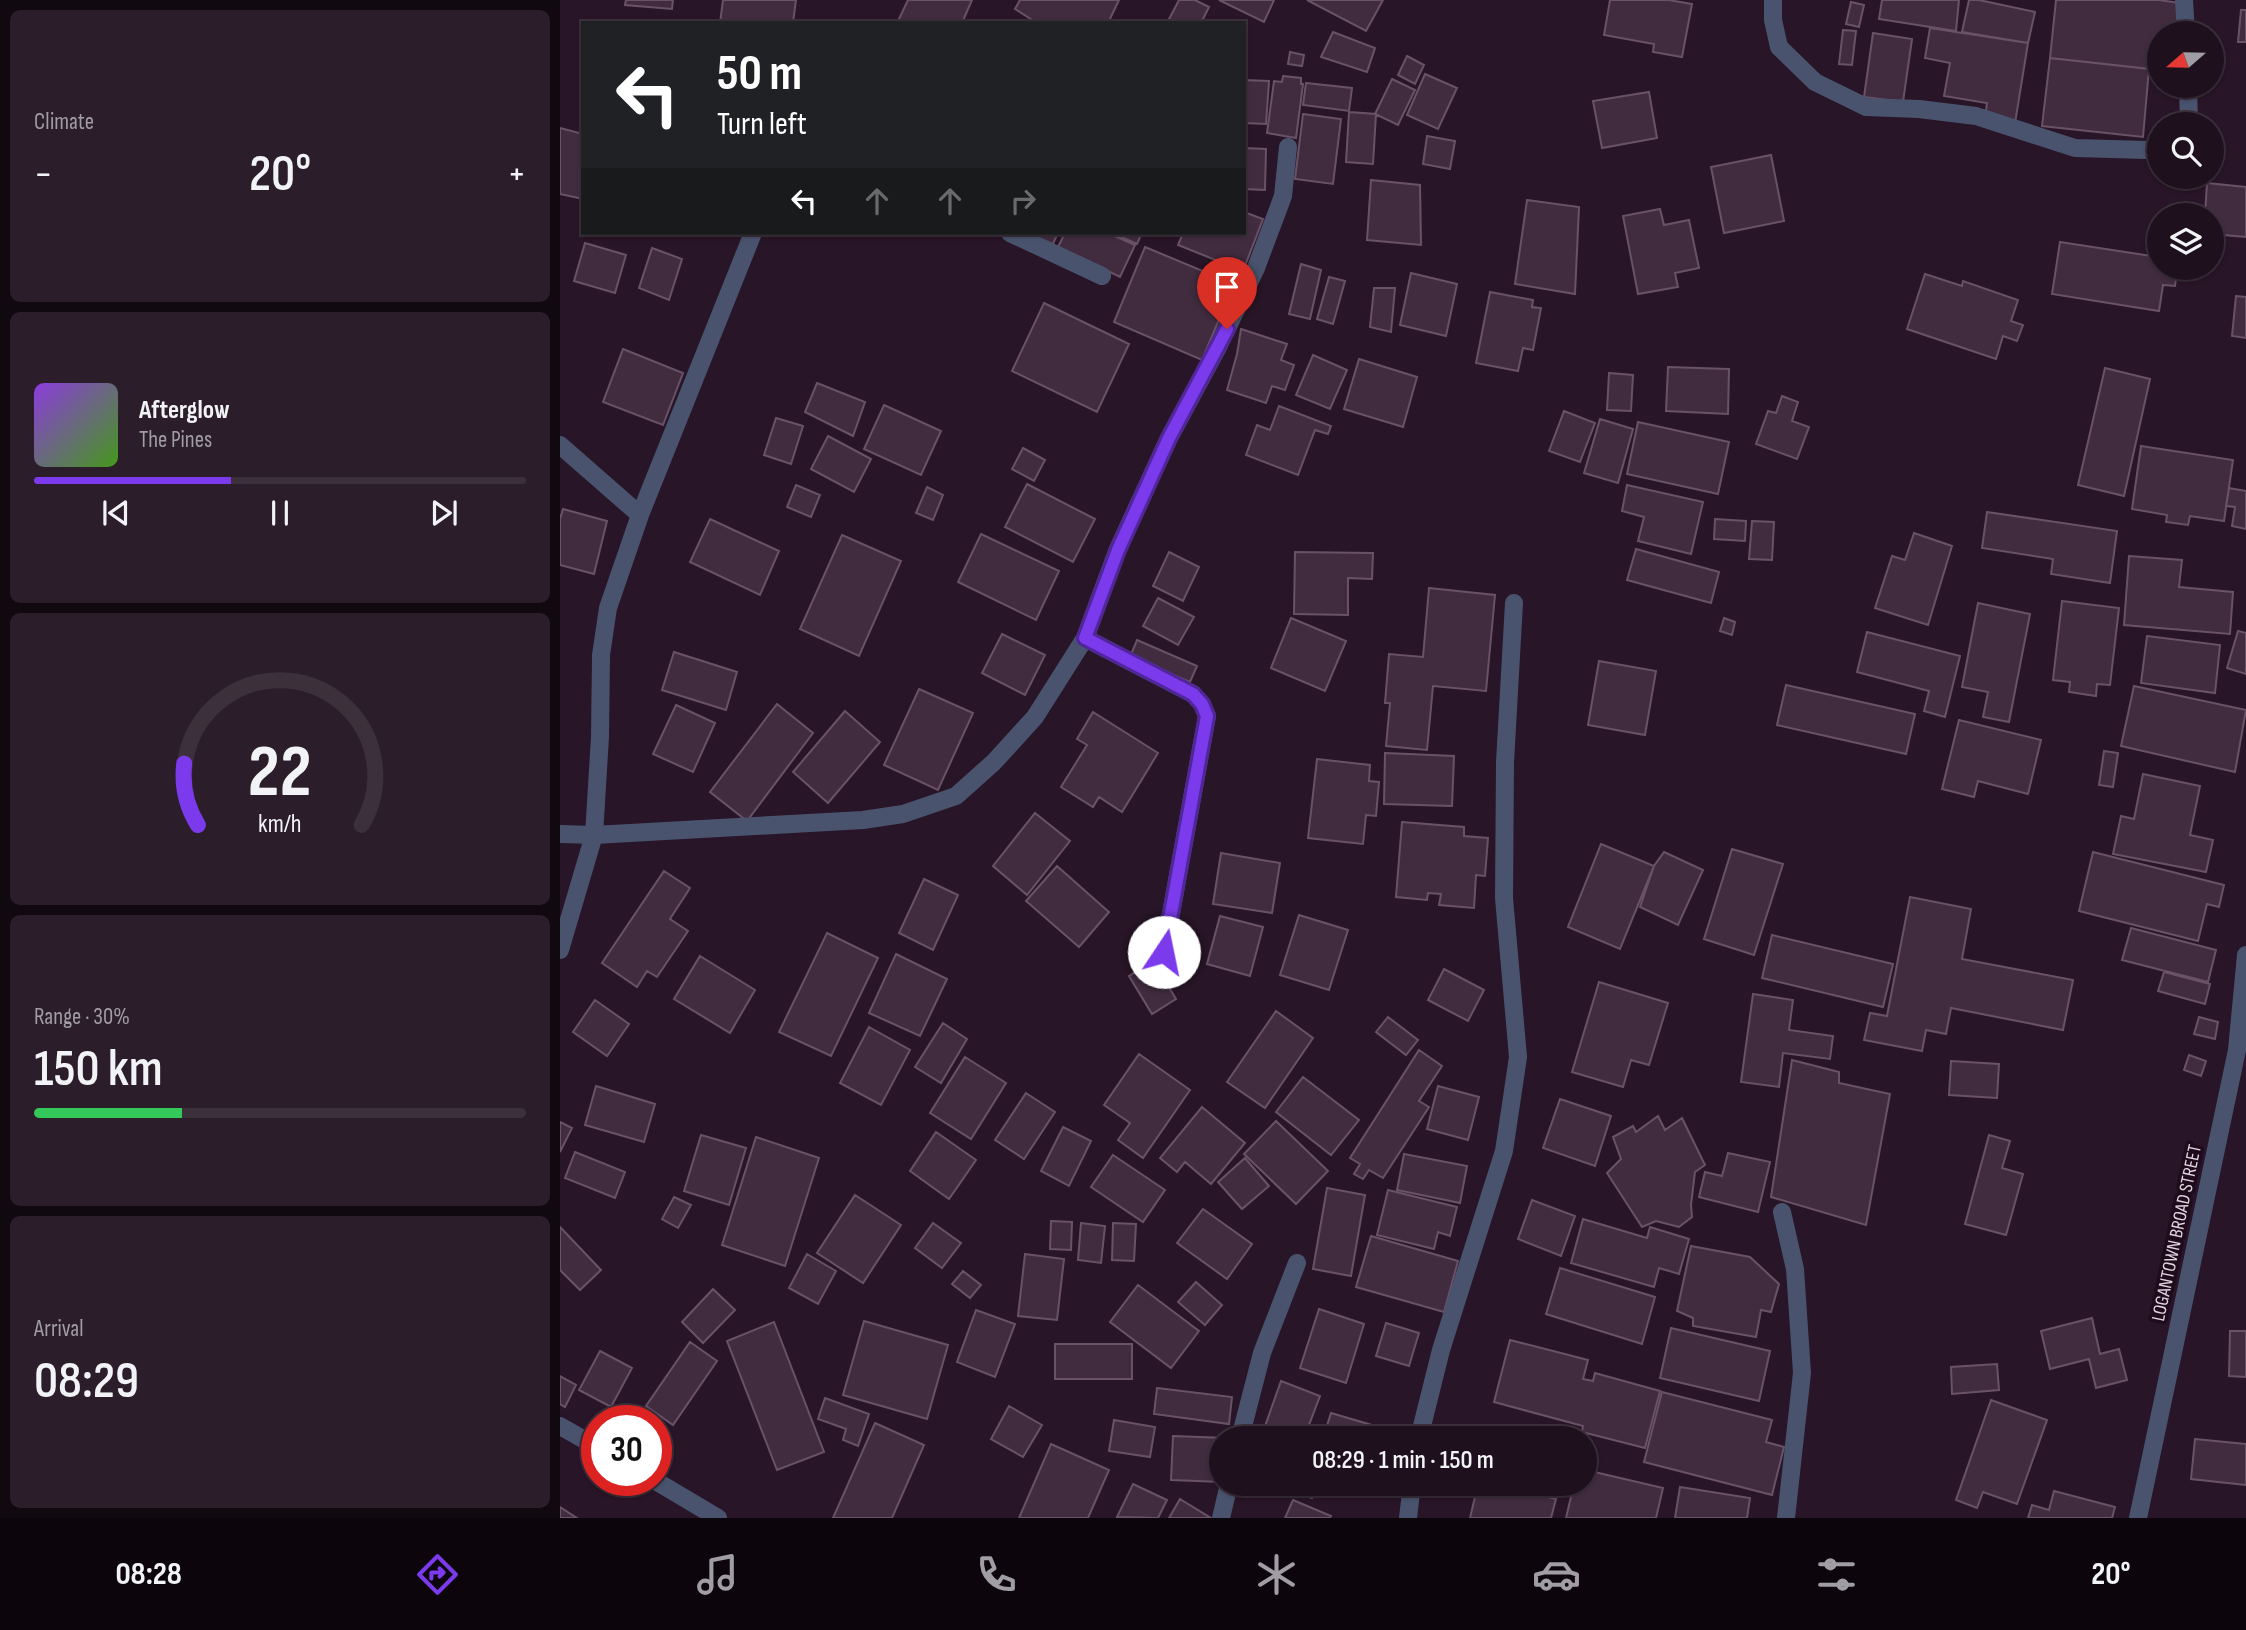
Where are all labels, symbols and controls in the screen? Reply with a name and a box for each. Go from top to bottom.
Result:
north arrow [2147,21,2224,98]
map controls [2147,21,2224,280]
text: 50 m [717,45,802,104]
icon: left [602,49,693,140]
text: Turn left [717,105,807,144]
text: Climate [34,108,94,136]
button: search [2147,112,2224,189]
text: 20° [249,143,311,206]
text: − [34,152,53,197]
text: + [507,152,526,197]
icon: left [785,182,823,220]
icon: ahead [858,182,896,220]
icon: ahead [931,182,969,220]
icon: right [1004,182,1042,220]
button: layers [2147,203,2224,280]
pin [1197,257,1257,329]
icon: arrive [1208,268,1246,306]
text: Afterglow [139,395,230,426]
text: The Pines [139,426,212,454]
icon: previous [97,494,135,532]
icon: pause [261,494,299,532]
icon: next [425,494,463,532]
text: 22 [248,729,312,817]
text: km/h [258,809,302,840]
position arrow [1127,915,1201,989]
text: Range · 30% [34,1003,130,1031]
text: 150 km [34,1038,163,1101]
street label: LOGANTOWN BROAD STREET [2147,1142,2207,1323]
text: Arrival [34,1315,83,1343]
text: 08:29 [34,1350,139,1413]
speed limit sign: 30 [581,1405,672,1496]
text: 08:29 · 1 min · 150 m [1312,1445,1494,1476]
icon: directions [413,1550,462,1599]
icon: music [693,1550,742,1599]
icon: phone [972,1550,1021,1599]
icon: climate [1252,1550,1301,1599]
icon: car [1532,1550,1581,1599]
icon: filters [1812,1550,1861,1599]
text: 08:28 [115,1555,182,1594]
text: 20° [2091,1555,2131,1594]

